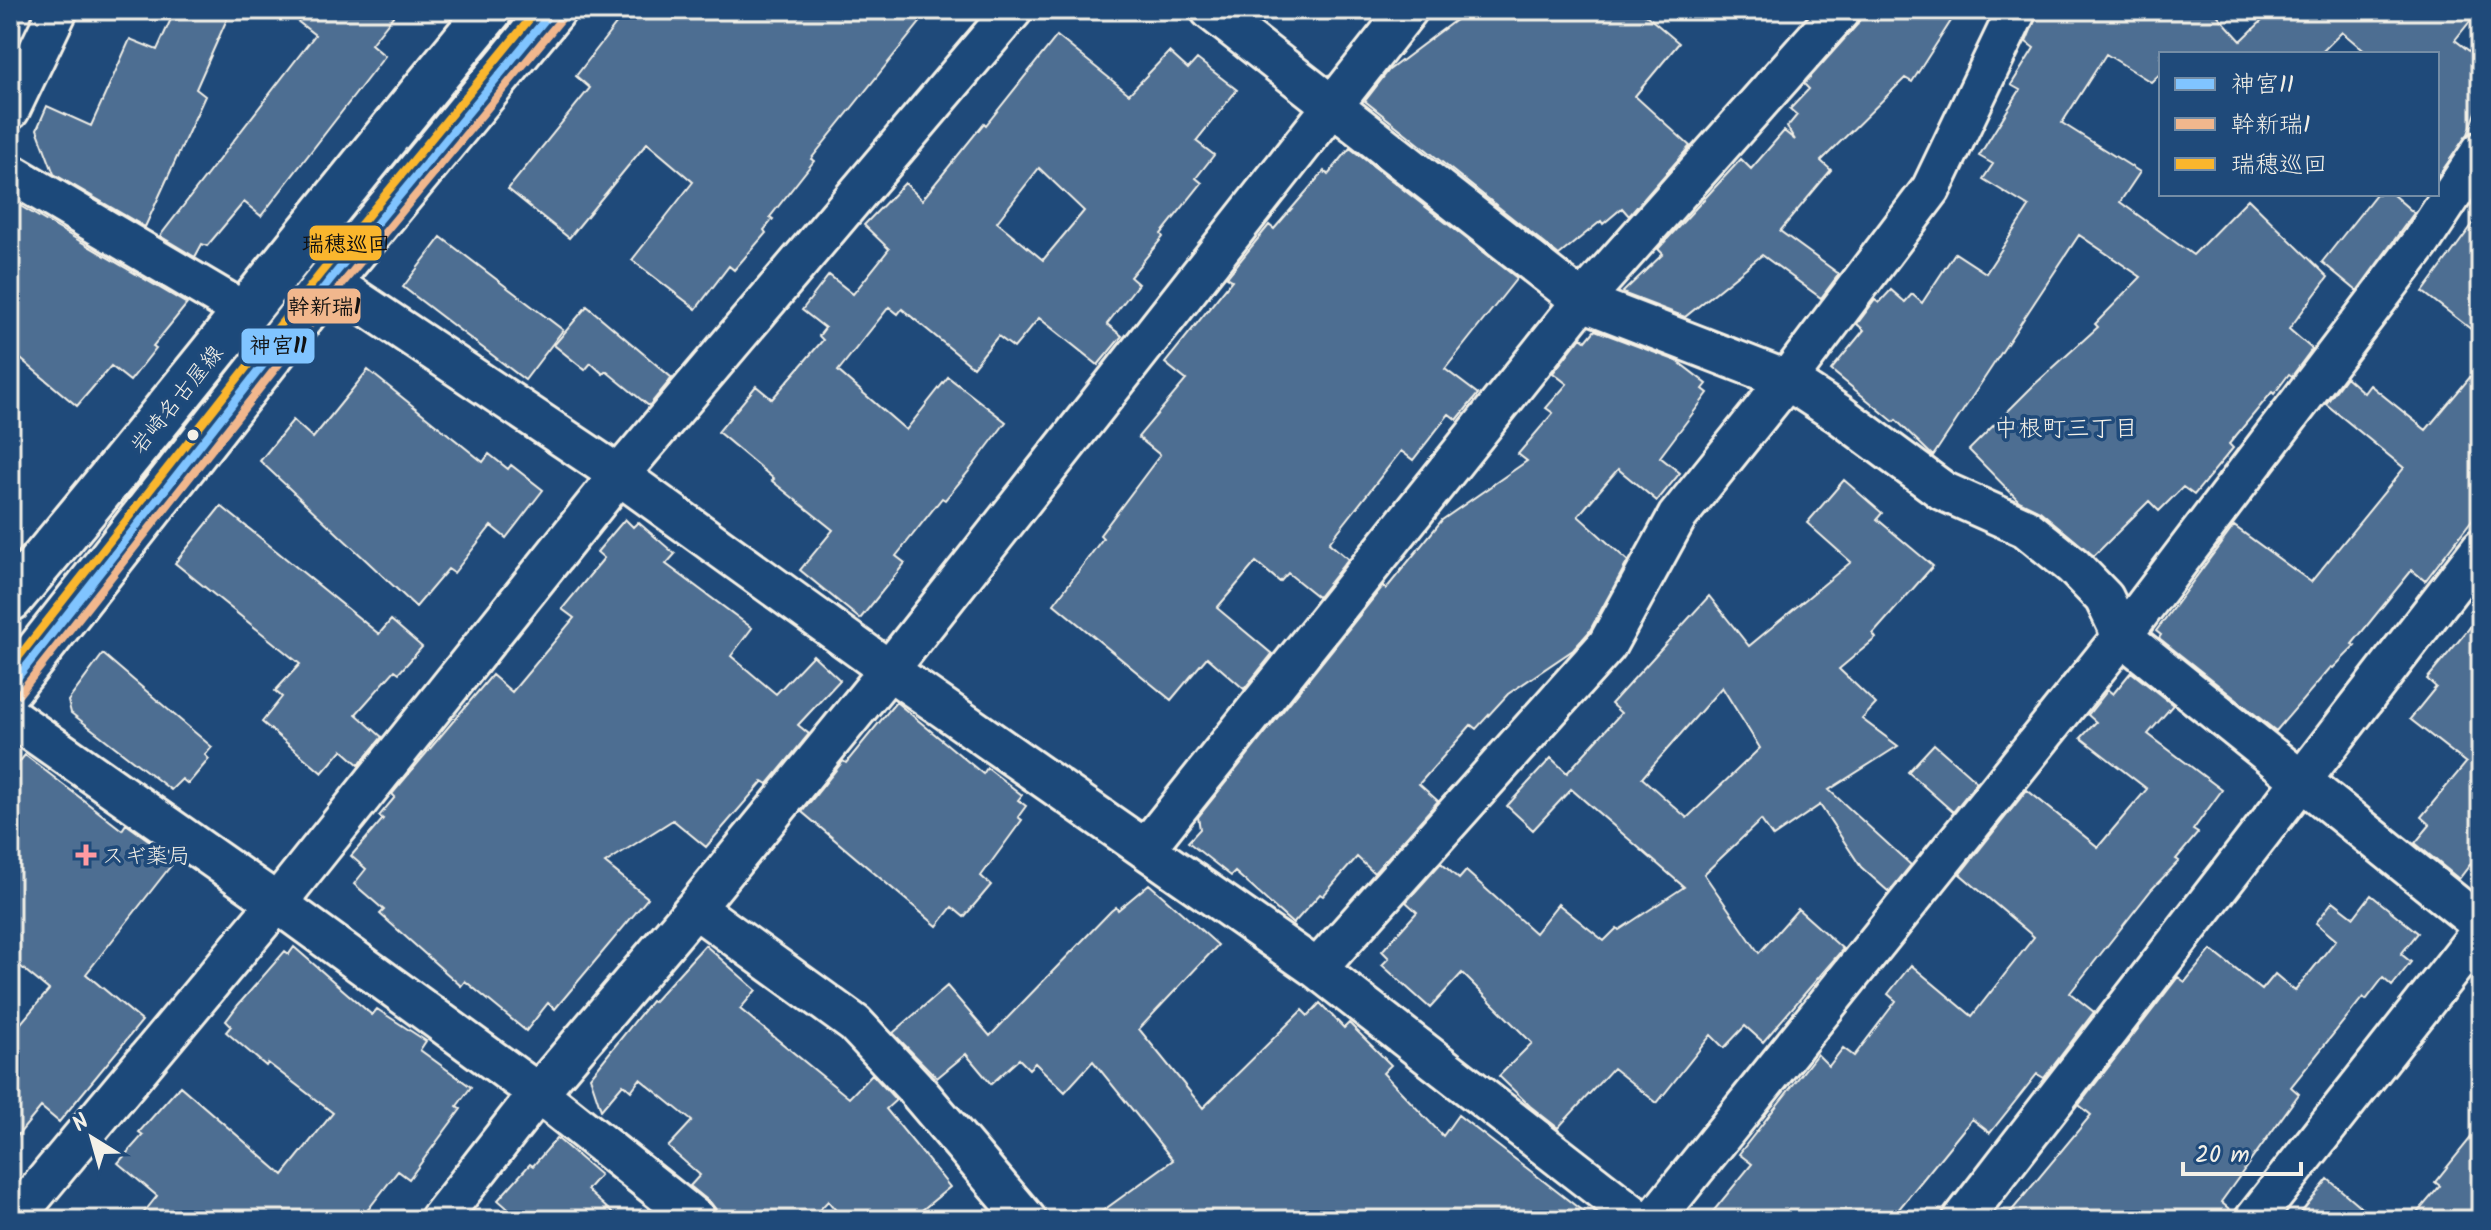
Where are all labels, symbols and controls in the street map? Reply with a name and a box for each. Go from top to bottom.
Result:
legend [2159,52,2439,196]
text: 神宮11 [2231,66,2294,105]
text: 幹新瑞1 [2231,106,2311,145]
text: 瑞穂巡回 [2231,146,2327,185]
line badge: 瑞穂巡回 [308,224,383,262]
text: 瑞穂巡回 [302,228,390,263]
line badge: 幹新瑞1 [286,287,362,325]
text: 幹新瑞1 [288,291,361,326]
line badge: 神宮11 [240,327,316,365]
text: 神宮11 [249,330,307,365]
street label: 岩崎名古屋線 [123,338,233,463]
district label: 中根町三丁目 [1994,410,2138,449]
unlabelled marker [185,427,201,443]
place label: スギ薬局 [102,840,190,875]
marker: スギ薬局 [77,846,95,864]
north arrow [52,1098,132,1178]
text: N [65,1106,98,1142]
scale bar [2183,1126,2301,1176]
text: 20 m [2195,1136,2250,1175]

